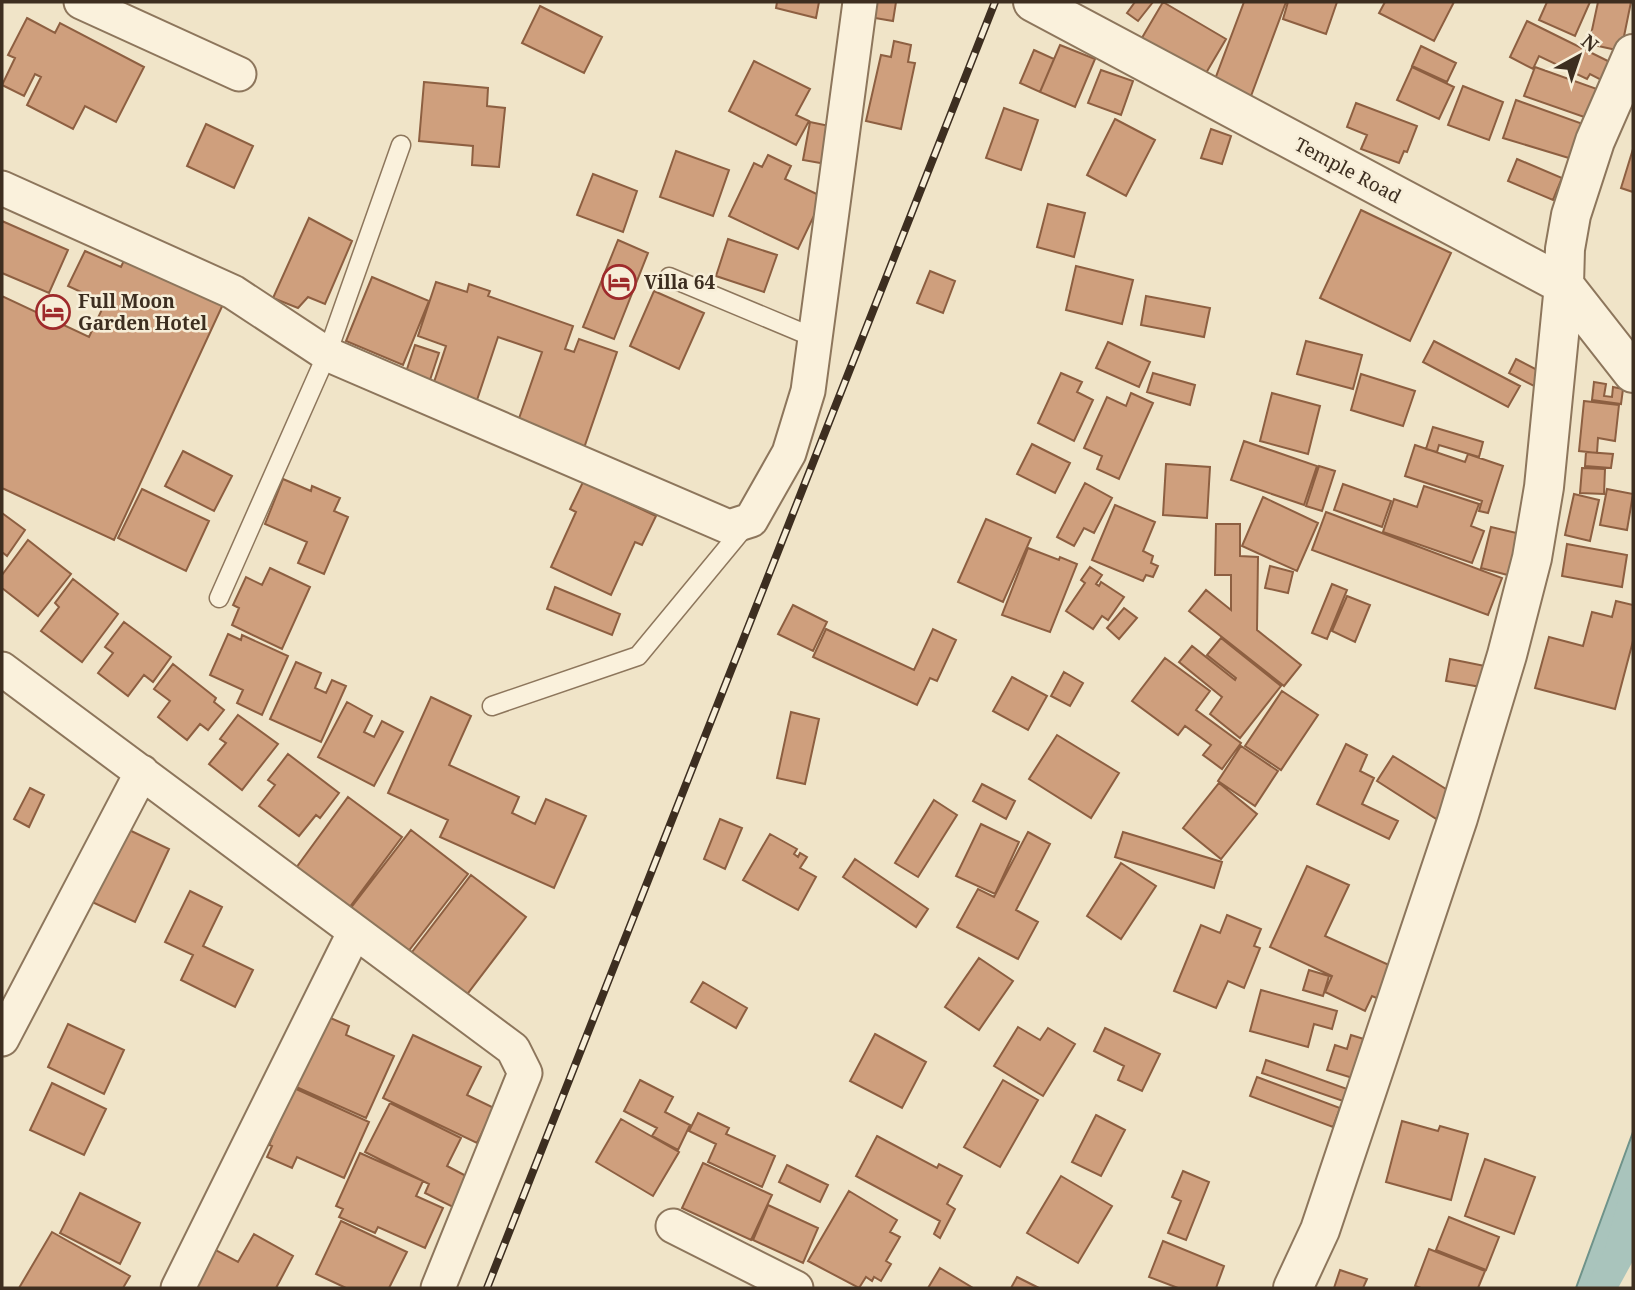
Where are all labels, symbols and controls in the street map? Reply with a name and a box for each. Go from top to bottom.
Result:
north arrow [1544,21,1614,91]
text: N [1576,28,1604,58]
street label: Temple Road [1290,131,1406,209]
hotel icon: Villa 64 [600,263,638,301]
place label: Villa 64 [644,269,715,295]
place label: Full Moon Garden Hotel [78,288,208,336]
hotel icon: Full Moon Garden Hotel [34,293,72,331]

